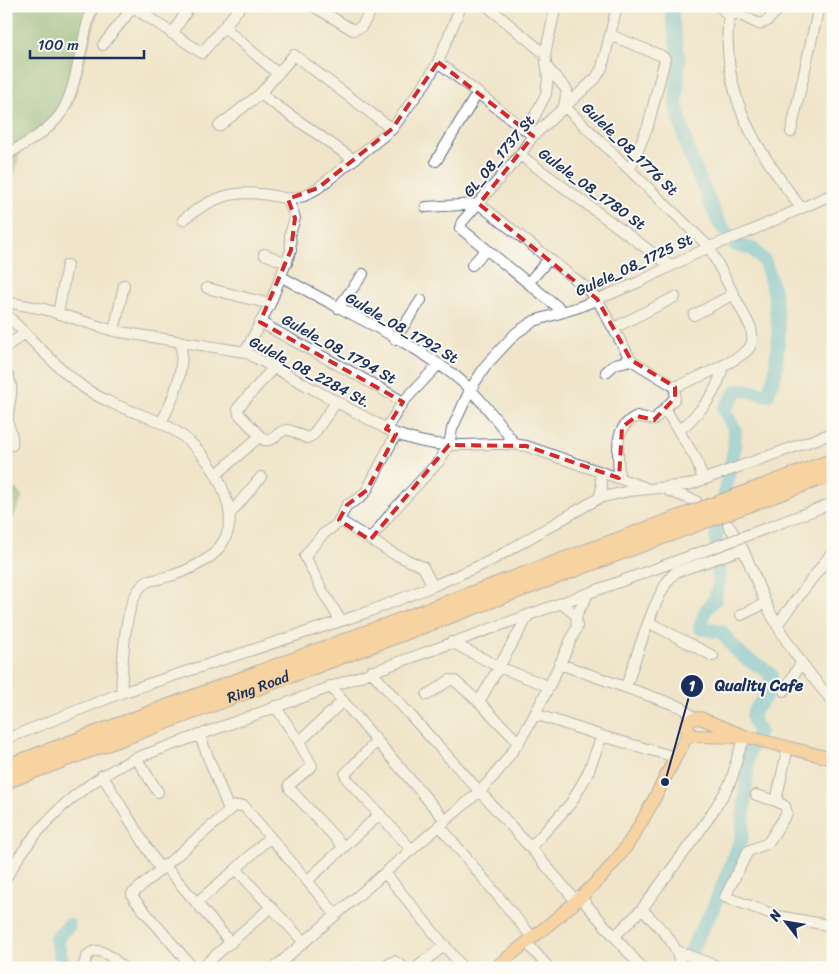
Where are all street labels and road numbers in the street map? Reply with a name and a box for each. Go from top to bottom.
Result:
street label: Gulele_08_1776 St [576,96,685,203]
street label: GL_08_1737 St [456,108,542,203]
street label: Gulele_08_1780 St [533,141,652,237]
street label: Gulele_08_1725 St [571,226,697,304]
street label: Gulele_08_1792 St [340,285,464,371]
street label: Gulele_08_1794 St [277,307,402,392]
street label: Gulele_08_2284 St. [245,329,375,415]
street label: Ring Road [223,663,294,711]

